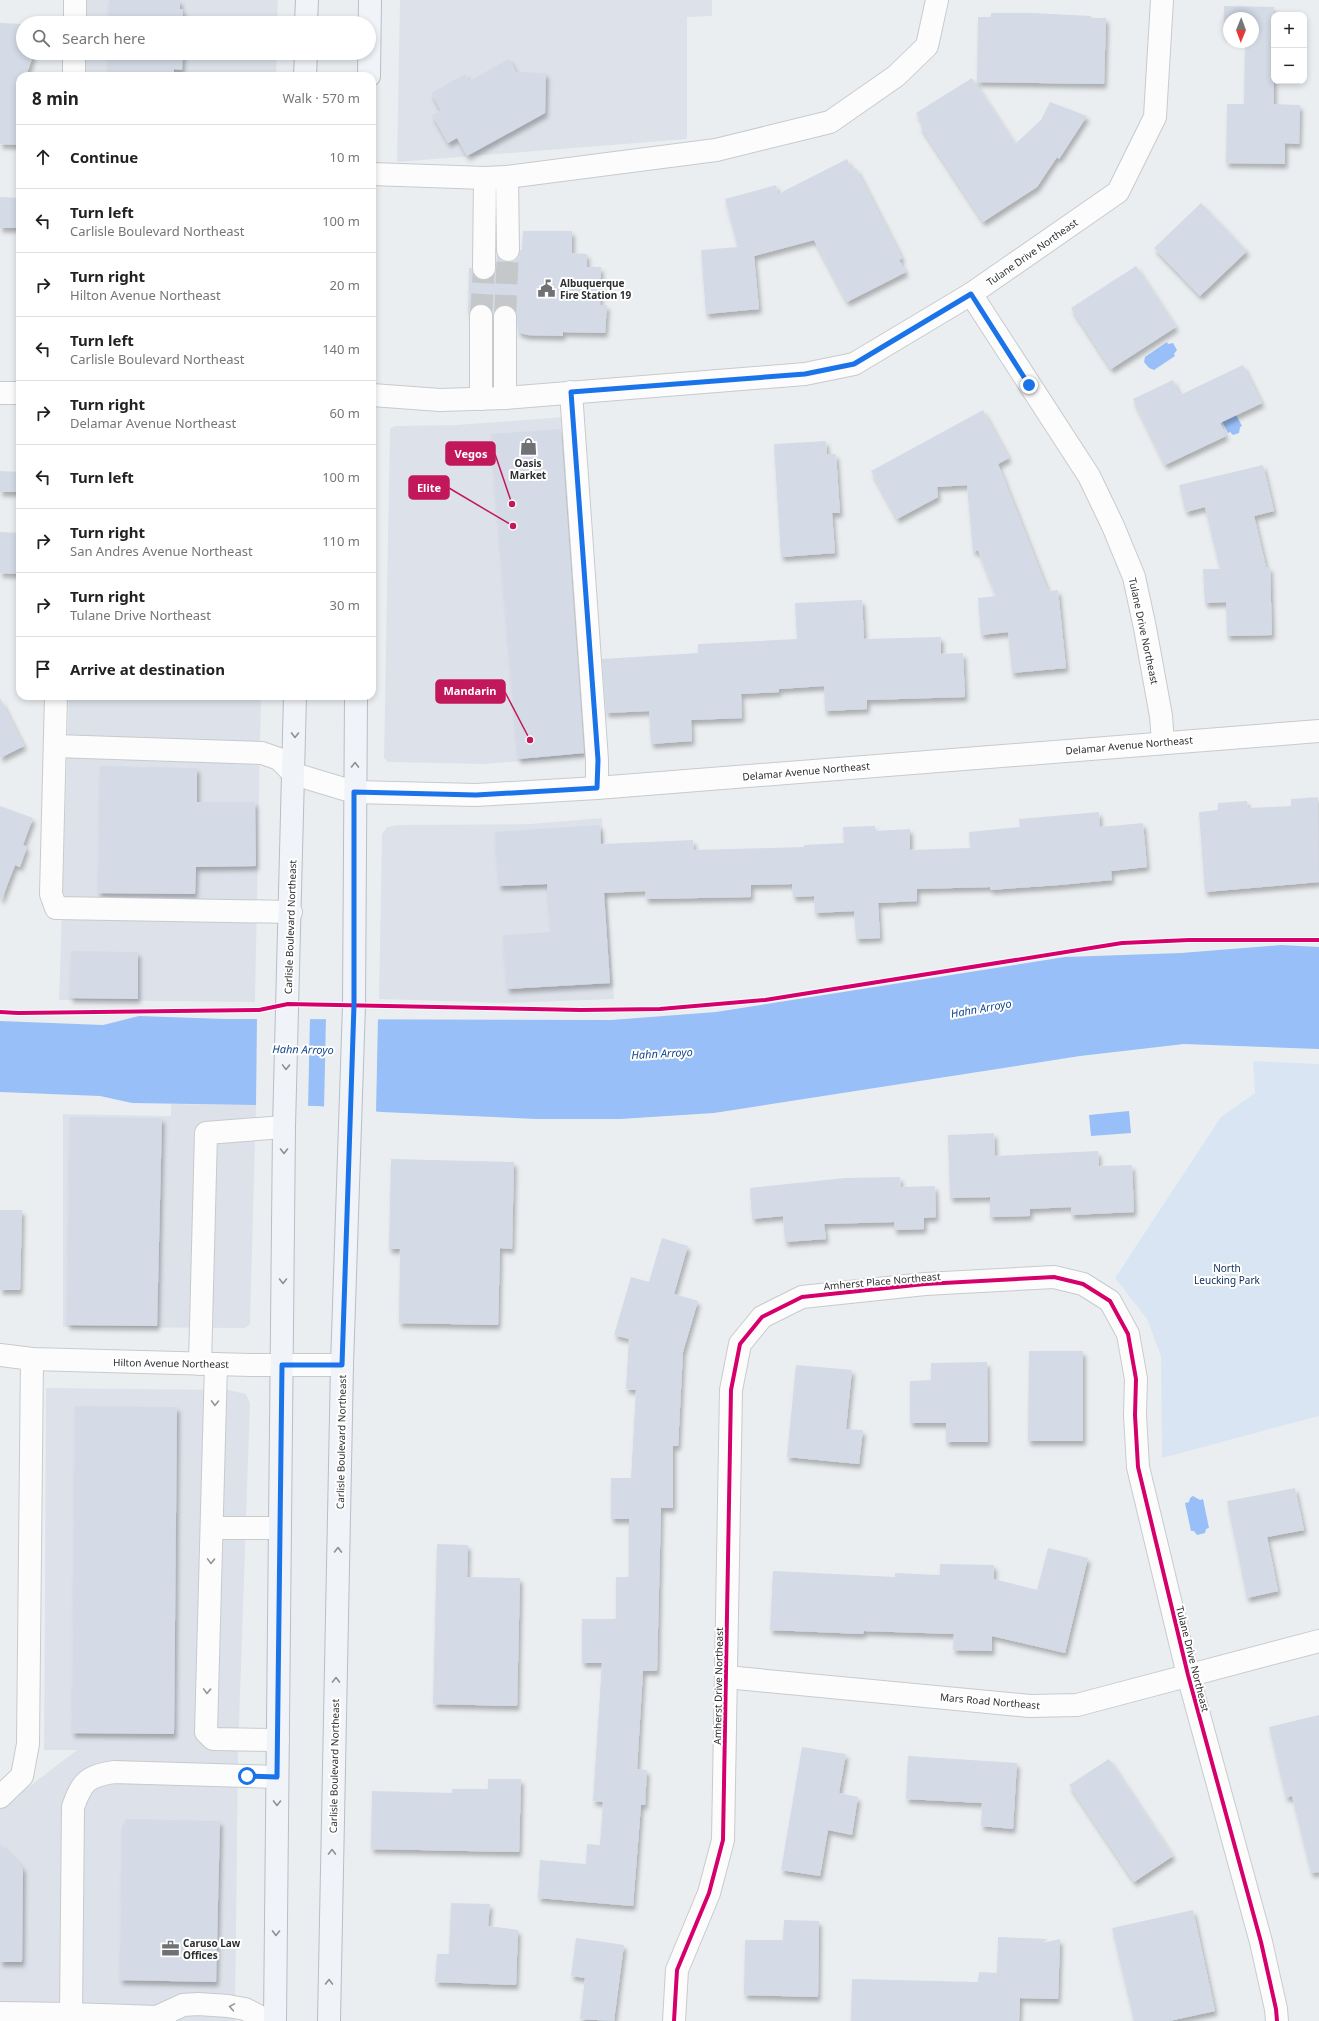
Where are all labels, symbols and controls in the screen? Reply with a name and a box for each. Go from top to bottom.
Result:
north arrow [1223,12,1259,48]
map controls [1271,12,1307,84]
button: + [1271,12,1307,48]
search box [16,16,376,60]
icon: search [30,27,52,49]
text: Search here [62,28,145,48]
button: − [1271,48,1307,84]
text: 8 min [32,87,79,110]
text: Walk · 570 m [282,89,360,107]
icon: ahead [32,146,54,168]
text: Continue [70,147,138,167]
text: 10 m [330,148,360,166]
text: Turn left [70,202,134,222]
icon: left [32,210,54,232]
text: 100 m [322,212,360,230]
street label: Tulane Drive Northeast [984,215,1081,289]
text: Carlisle Boulevard Northeast [70,222,244,240]
text: Turn right [70,266,145,286]
icon: right [32,274,54,296]
text: 20 m [330,276,360,294]
place label: Albuquerque Fire Station 19 [560,276,632,302]
public building icon: Albuquerque Fire Station 19 [537,279,557,299]
text: Hilton Avenue Northeast [70,286,221,304]
text: Turn left [70,330,134,350]
icon: left [32,338,54,360]
text: 140 m [322,340,360,358]
text: Carlisle Boulevard Northeast [70,350,244,368]
route end [1020,376,1038,394]
text: Turn right [70,394,145,414]
icon: right [32,402,54,424]
text: 60 m [330,404,360,422]
text: Delamar Avenue Northeast [70,414,236,432]
shop icon: Oasis Market [518,436,538,456]
callout: Vegos [446,442,495,465]
text: Vegos [455,446,488,461]
place label: Oasis Market [510,456,547,482]
icon: left [32,466,54,488]
text: Turn left [70,467,134,487]
text: 100 m [322,468,360,486]
callout: Elite [409,476,449,499]
text: Elite [417,480,441,495]
text: Turn right [70,522,145,542]
icon: right [32,530,54,552]
text: 110 m [322,532,360,550]
text: San Andres Avenue Northeast [70,542,253,560]
street label: Tulane Drive Northeast [1126,577,1162,686]
text: Turn right [70,586,145,606]
icon: right [32,594,54,616]
text: 30 m [330,596,360,614]
text: Tulane Drive Northeast [70,606,211,624]
icon: arrive [32,658,54,680]
text: Arrive at destination [70,659,225,679]
callout: Mandarin [436,680,505,703]
text: Mandarin [443,683,497,698]
one-way arrow [291,732,299,738]
street label: Delamar Avenue Northeast [1065,732,1194,758]
street label: Delamar Avenue Northeast [742,758,871,784]
one-way arrow [351,762,359,768]
street label: Carlisle Boulevard Northeast [281,859,299,994]
water label: Hahn Arroyo [949,995,1013,1021]
water label: Hahn Arroyo [272,1041,334,1057]
water label: Hahn Arroyo [631,1044,693,1062]
one-way arrow [281,1064,290,1070]
one-way arrow [280,1148,288,1154]
park label: North Leucking Park [1194,1261,1261,1287]
street label: Amherst Place Northeast [823,1269,941,1293]
one-way arrow [279,1278,287,1284]
street label: Hilton Avenue Northeast [113,1355,229,1371]
street label: Carlisle Boulevard Northeast [333,1374,349,1509]
one-way arrow [210,1400,219,1406]
one-way arrow [334,1547,343,1553]
one-way arrow [207,1558,215,1564]
street label: Tulane Drive Northeast [1173,1605,1213,1714]
street label: Amherst Drive Northeast [710,1627,726,1745]
one-way arrow [332,1677,340,1683]
one-way arrow [203,1688,212,1694]
street label: Mars Road Northeast [940,1690,1041,1712]
street label: Carlisle Boulevard Northeast [326,1698,342,1833]
route start [238,1767,256,1785]
one-way arrow [273,1800,281,1806]
one-way arrow [328,1849,336,1855]
one-way arrow [271,1930,280,1936]
place label: Caruso Law Offices [183,1936,241,1962]
office icon: Caruso Law Offices [160,1939,180,1959]
one-way arrow [325,1979,334,1985]
one-way arrow [229,2003,236,2012]

